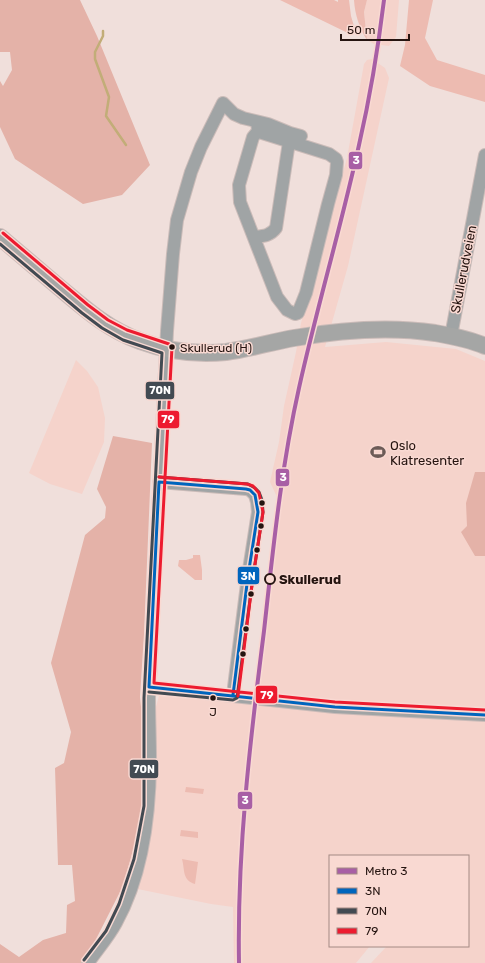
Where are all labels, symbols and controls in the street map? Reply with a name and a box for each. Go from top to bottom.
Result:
scale bar [341,16,409,42]
text: 50 m [347,23,375,37]
line badge: 3 [348,151,363,170]
text: 3 [352,154,360,167]
street label: Skullerudveien [448,224,479,314]
place label: Skullerud (H) [180,341,252,355]
marker: Skullerud (H) [167,342,177,352]
line badge: 70N [145,381,175,400]
text: 70N [149,384,171,397]
line badge: 79 [157,410,180,429]
text: 79 [161,413,175,426]
place label: Oslo Klatresenter [390,438,464,468]
sports icon: Oslo Klatresenter [369,443,387,461]
line badge: 3 [275,468,290,487]
text: 3 [279,471,287,484]
unlabelled marker [257,498,267,508]
unlabelled marker [256,521,266,531]
unlabelled marker [252,545,262,555]
line badge: 3N [237,566,260,585]
text: 3N [240,570,256,583]
place label: Skullerud [279,572,341,587]
marker: Skullerud [264,573,276,585]
unlabelled marker [246,589,256,599]
unlabelled marker [241,624,251,634]
unlabelled marker [238,649,248,659]
line badge: 79 [255,685,278,704]
text: 79 [260,689,274,702]
marker: J [208,693,218,703]
place label: J [209,705,217,719]
line badge: 70N [129,759,159,779]
text: 70N [133,763,155,776]
line badge: 3 [237,791,253,810]
text: 3 [241,794,249,807]
legend [329,855,469,947]
text: Metro 3 [365,864,407,878]
text: 3N [365,884,381,898]
text: 70N [365,904,387,918]
text: 79 [365,924,378,938]

